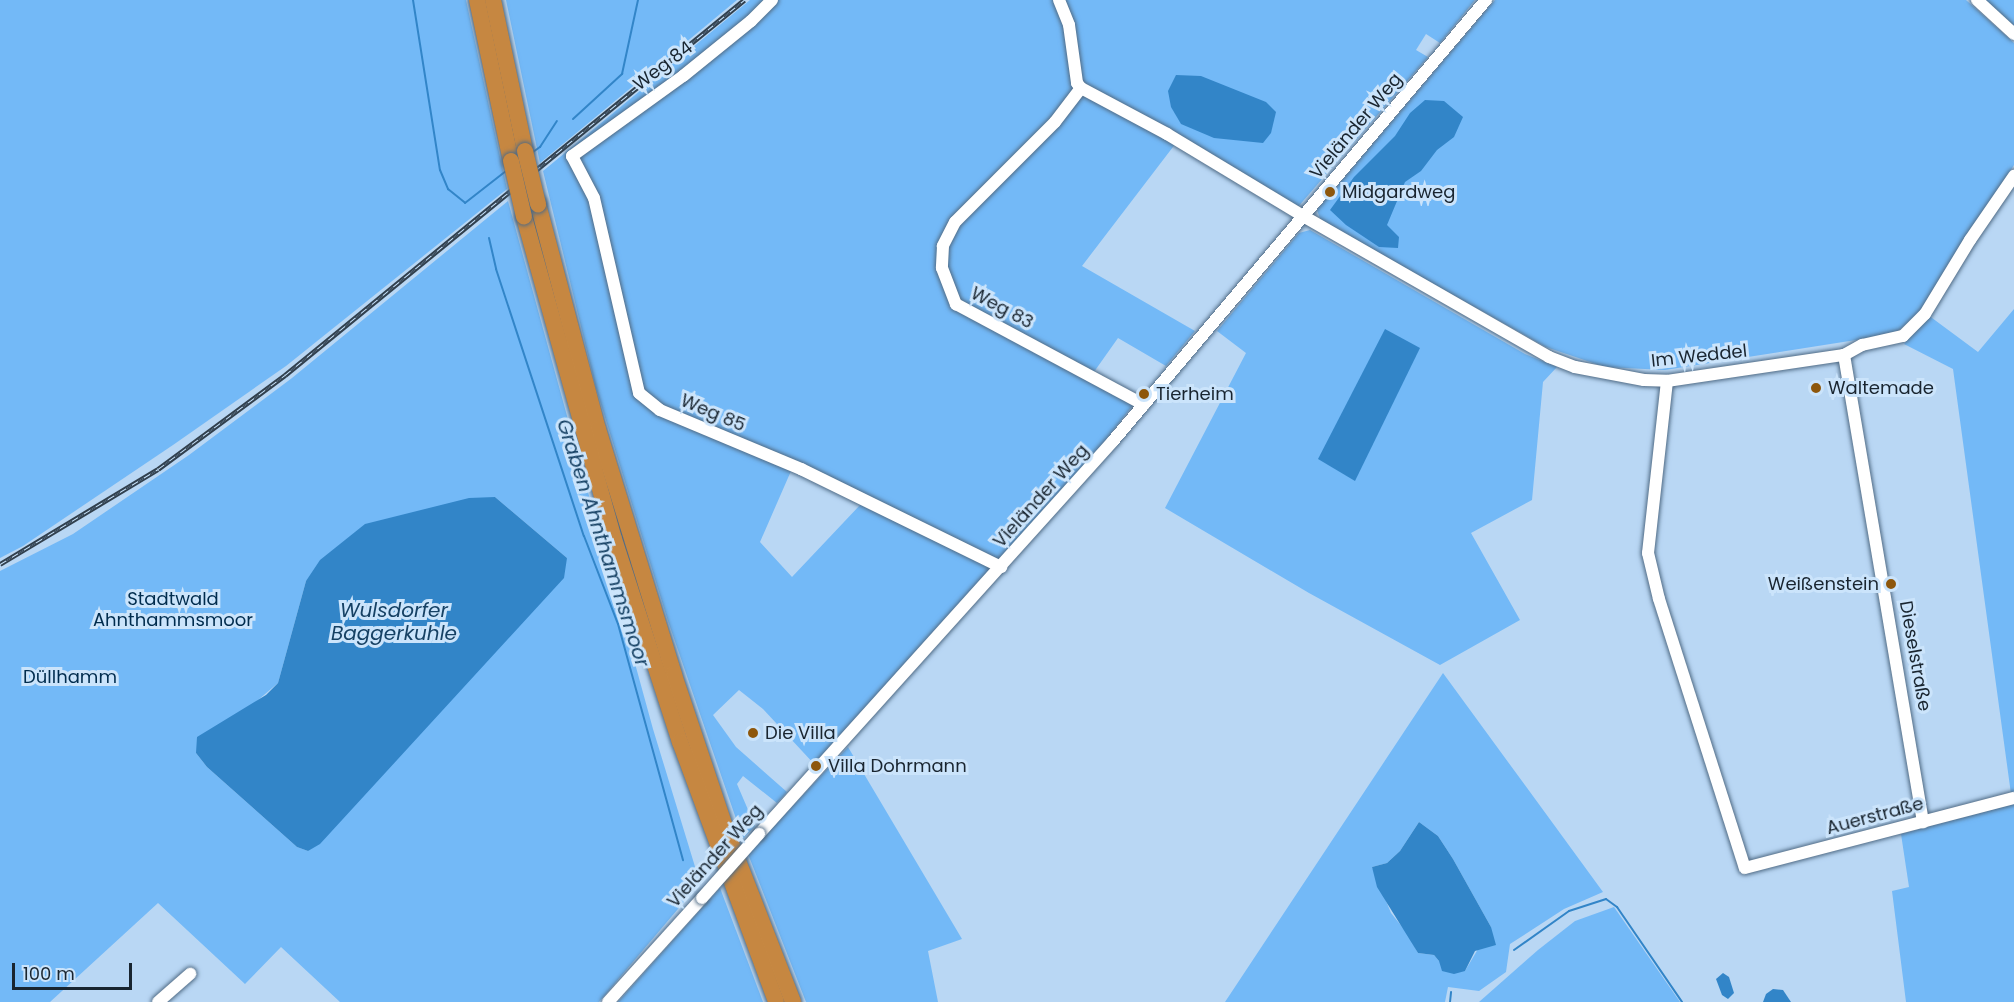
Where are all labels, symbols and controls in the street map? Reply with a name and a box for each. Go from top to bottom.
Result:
street label: Weg 84 [629,37,697,95]
street label: Vieländer Weg [1305,69,1407,183]
place label: Midgardweg [1342,181,1455,203]
marker: Midgardweg [1323,185,1337,199]
street label: Weg 83 [967,283,1037,333]
street label: Im Weddel [1650,340,1748,372]
place label: Waltemade [1828,377,1934,399]
marker: Waltemade [1809,381,1823,395]
place label: Tierheim [1156,383,1234,405]
marker: Tierheim [1137,387,1151,401]
street label: Weg 85 [677,390,749,436]
water label: Graben Ahnthammsmoor [552,416,654,670]
street label: Vieländer Weg [989,440,1093,552]
place label: Weißenstein [1768,573,1879,595]
marker: Weißenstein [1884,577,1898,591]
park label: Stadtwald Ahnthammsmoor [93,589,253,632]
water label: Wulsdorfer Baggerkuhle [331,599,457,646]
street label: Dieselstraße [1895,599,1935,713]
park label: Düllhamm [23,666,117,688]
place label: Die Villa [765,722,836,744]
marker: Die Villa [746,726,760,740]
place label: Villa Dohrmann [828,755,967,777]
marker: Villa Dohrmann [809,759,823,773]
street label: Auerstraße [1824,793,1926,839]
street label: Vieländer Weg [663,800,767,912]
scale bar [15,951,135,989]
text: 100 m [23,961,75,986]

